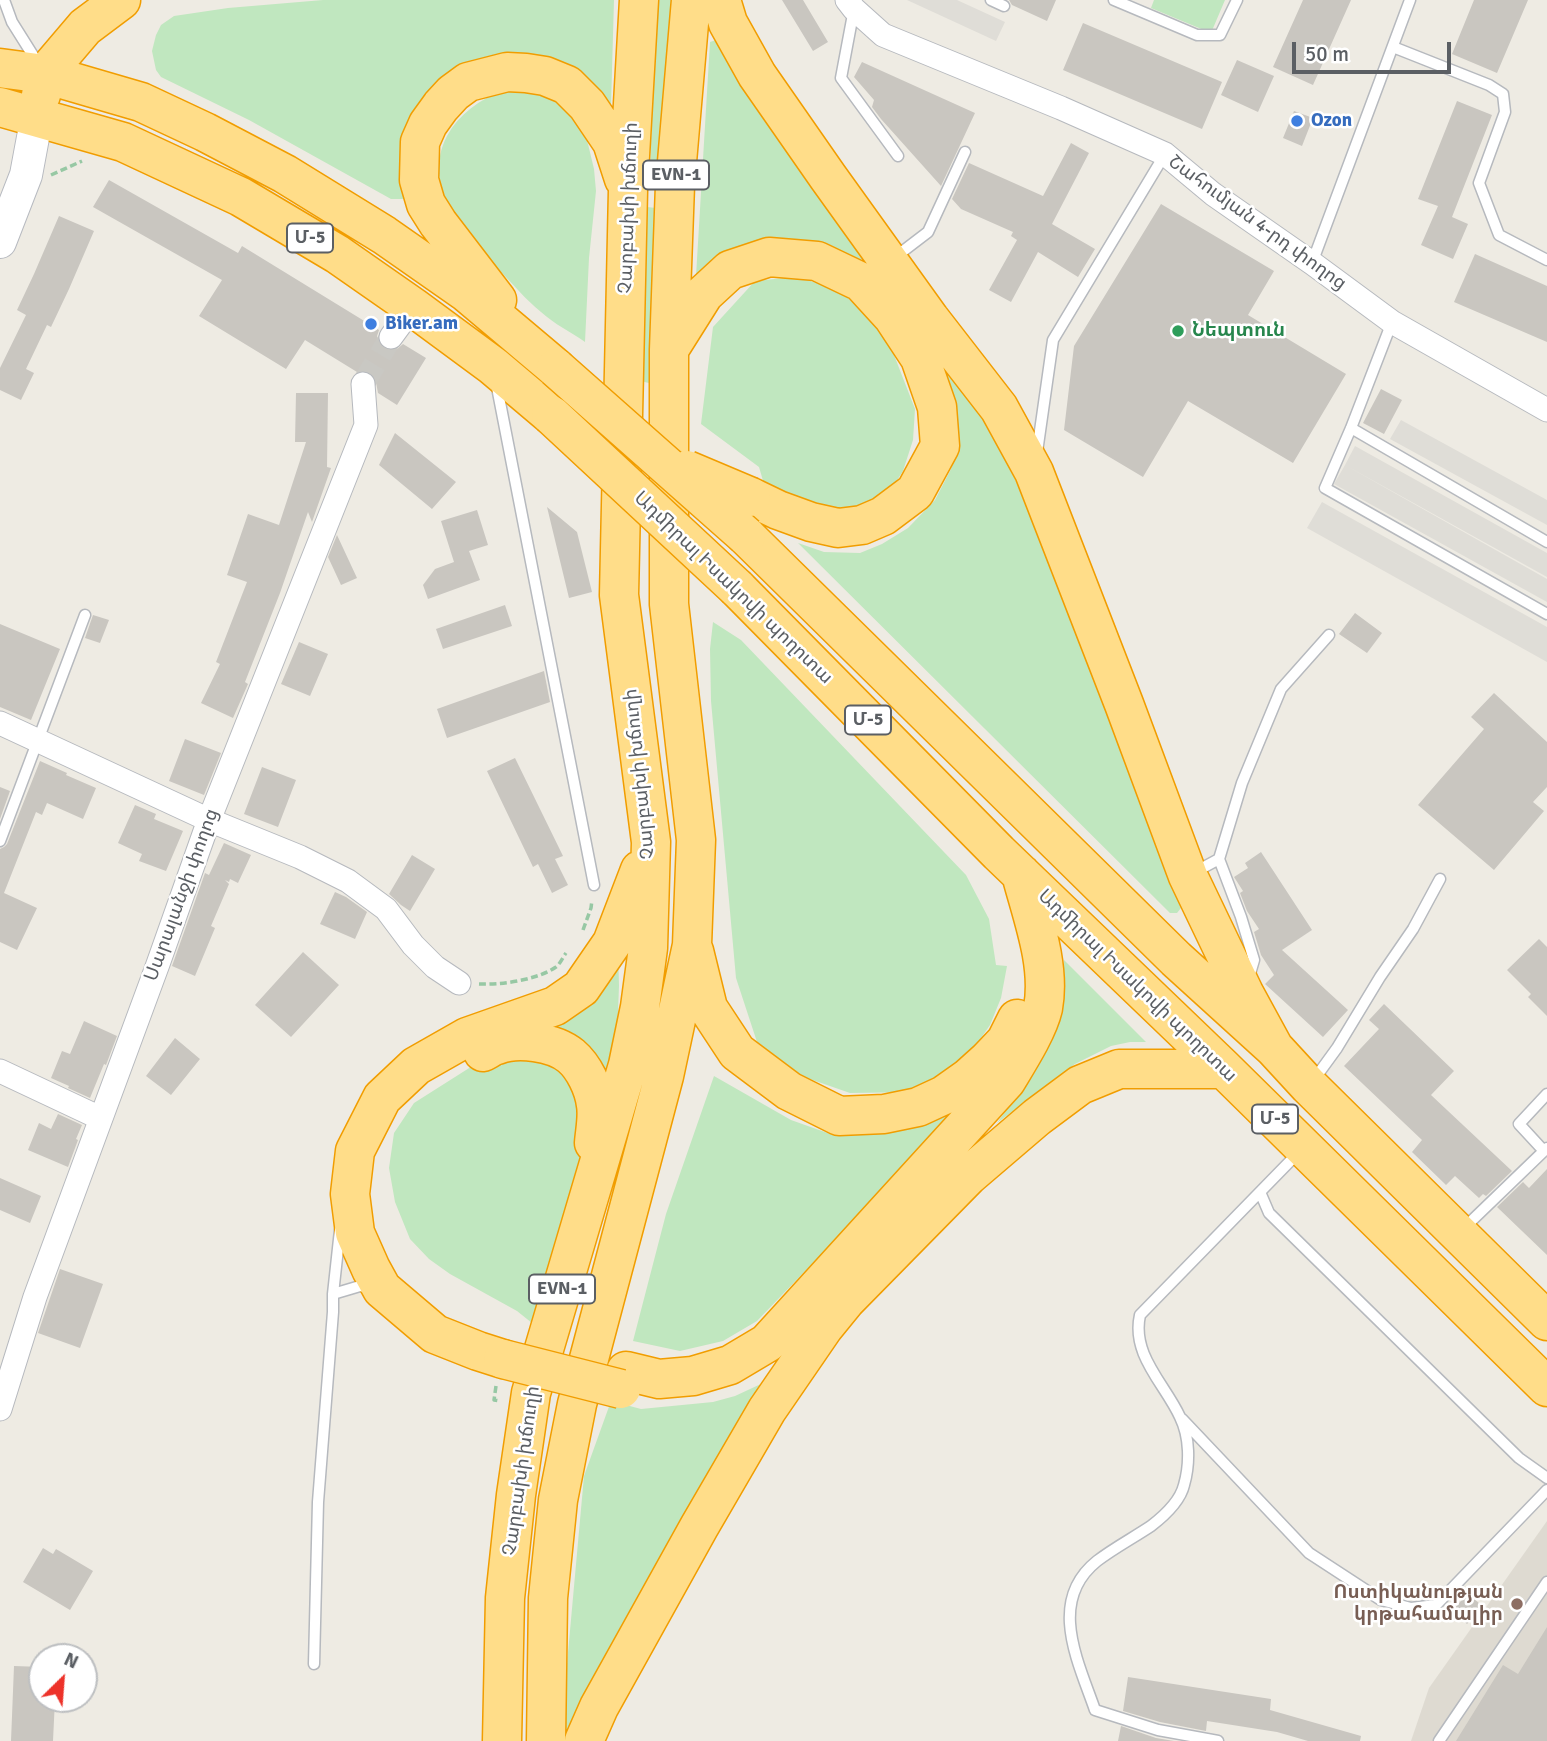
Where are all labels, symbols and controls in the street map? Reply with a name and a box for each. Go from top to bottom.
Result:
scale bar [1295,28,1454,72]
text: 50 m [1305,41,1349,67]
place label: Ozon [1311,110,1352,132]
marker: Ozon [1289,113,1305,129]
street label: Չարբախի խճուղի [615,122,643,294]
street label: Շահումյան 4-րդ փողոց [1164,151,1350,295]
road number: EVN-1 [643,160,709,190]
road number: Մ-5 [287,224,333,252]
place label: Biker.am [385,313,458,335]
marker: Biker.am [363,316,379,332]
place label: Նեպտուն [1192,320,1285,342]
marker: Նեպտուն [1170,323,1186,339]
street label: Ադմիրալ Իսակովի պողոտա [629,487,837,689]
street label: Չարբախի խճուղի [620,688,660,860]
road number: Մ-5 [845,706,891,734]
street label: Սարալանջի փողոց [140,806,224,984]
street label: Ադմիրալ Իսակովի պողոտա [1033,885,1241,1087]
road number: Մ-5 [1252,1104,1298,1134]
road number: EVN-1 [529,1274,595,1304]
street label: Չարբախի խճուղի [499,1384,545,1558]
place label: Ոստիկանության կրթահամալիր [1333,1582,1503,1626]
marker: Ոստիկանության կրթահամալիր [1509,1596,1525,1612]
north arrow [28,1643,98,1713]
text: N [60,1647,82,1674]

